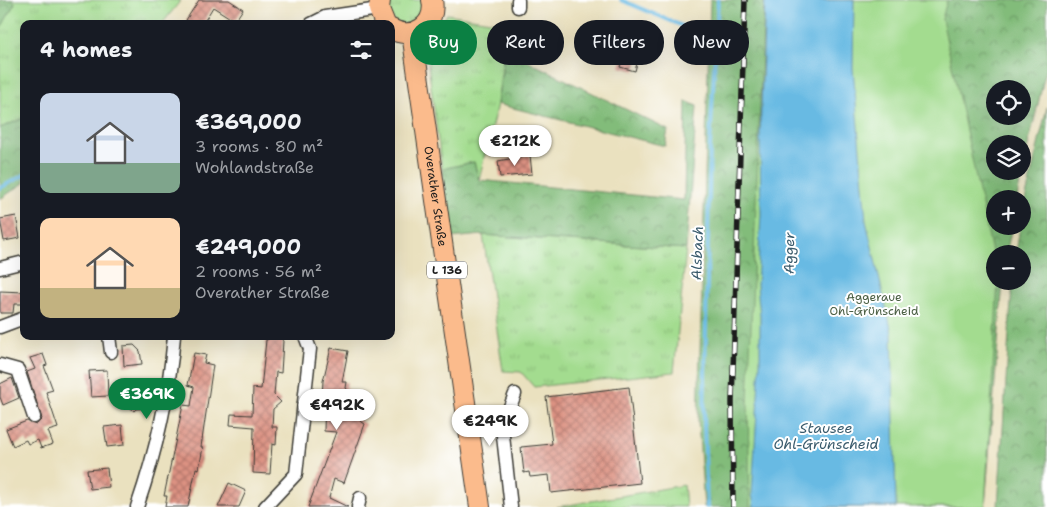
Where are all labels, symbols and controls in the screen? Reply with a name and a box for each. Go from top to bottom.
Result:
chip: Buy [410,20,477,65]
chip: Rent [487,20,564,65]
chip: Filters [574,20,664,65]
chip: New [674,20,749,65]
text: 4 homes [40,36,132,64]
icon: filters [347,36,375,64]
map controls [986,80,1031,290]
button: locate [986,80,1031,125]
text: €369,000 [195,108,302,136]
icon: home [80,113,140,173]
pin: €212K [480,124,550,167]
text: €212K [490,130,540,151]
button: layers [986,135,1031,180]
text: 3 rooms · 80 m² [195,136,323,157]
street label: Overather Straße [420,145,451,248]
text: Wohlandstraße [195,157,314,178]
button: + [986,190,1031,235]
water label: Alsbach [687,226,707,280]
water label: Agger [780,232,798,274]
text: €249,000 [195,233,301,261]
icon: home [80,238,140,298]
button: − [986,245,1031,290]
text: 2 rooms · 56 m² [195,261,322,282]
road number: L 136 [427,262,467,278]
text: Overather Straße [195,282,330,303]
park label: Aggeraue Ohl-Grünscheid [829,289,919,319]
pin: €369K [112,378,182,420]
text: €369K [119,383,175,404]
pin: €492K [302,388,372,431]
text: €492K [310,394,365,415]
pin: €249K [455,404,525,447]
text: €249K [463,410,517,431]
water label: Stausee Ohl-Grünscheid [774,419,879,453]

